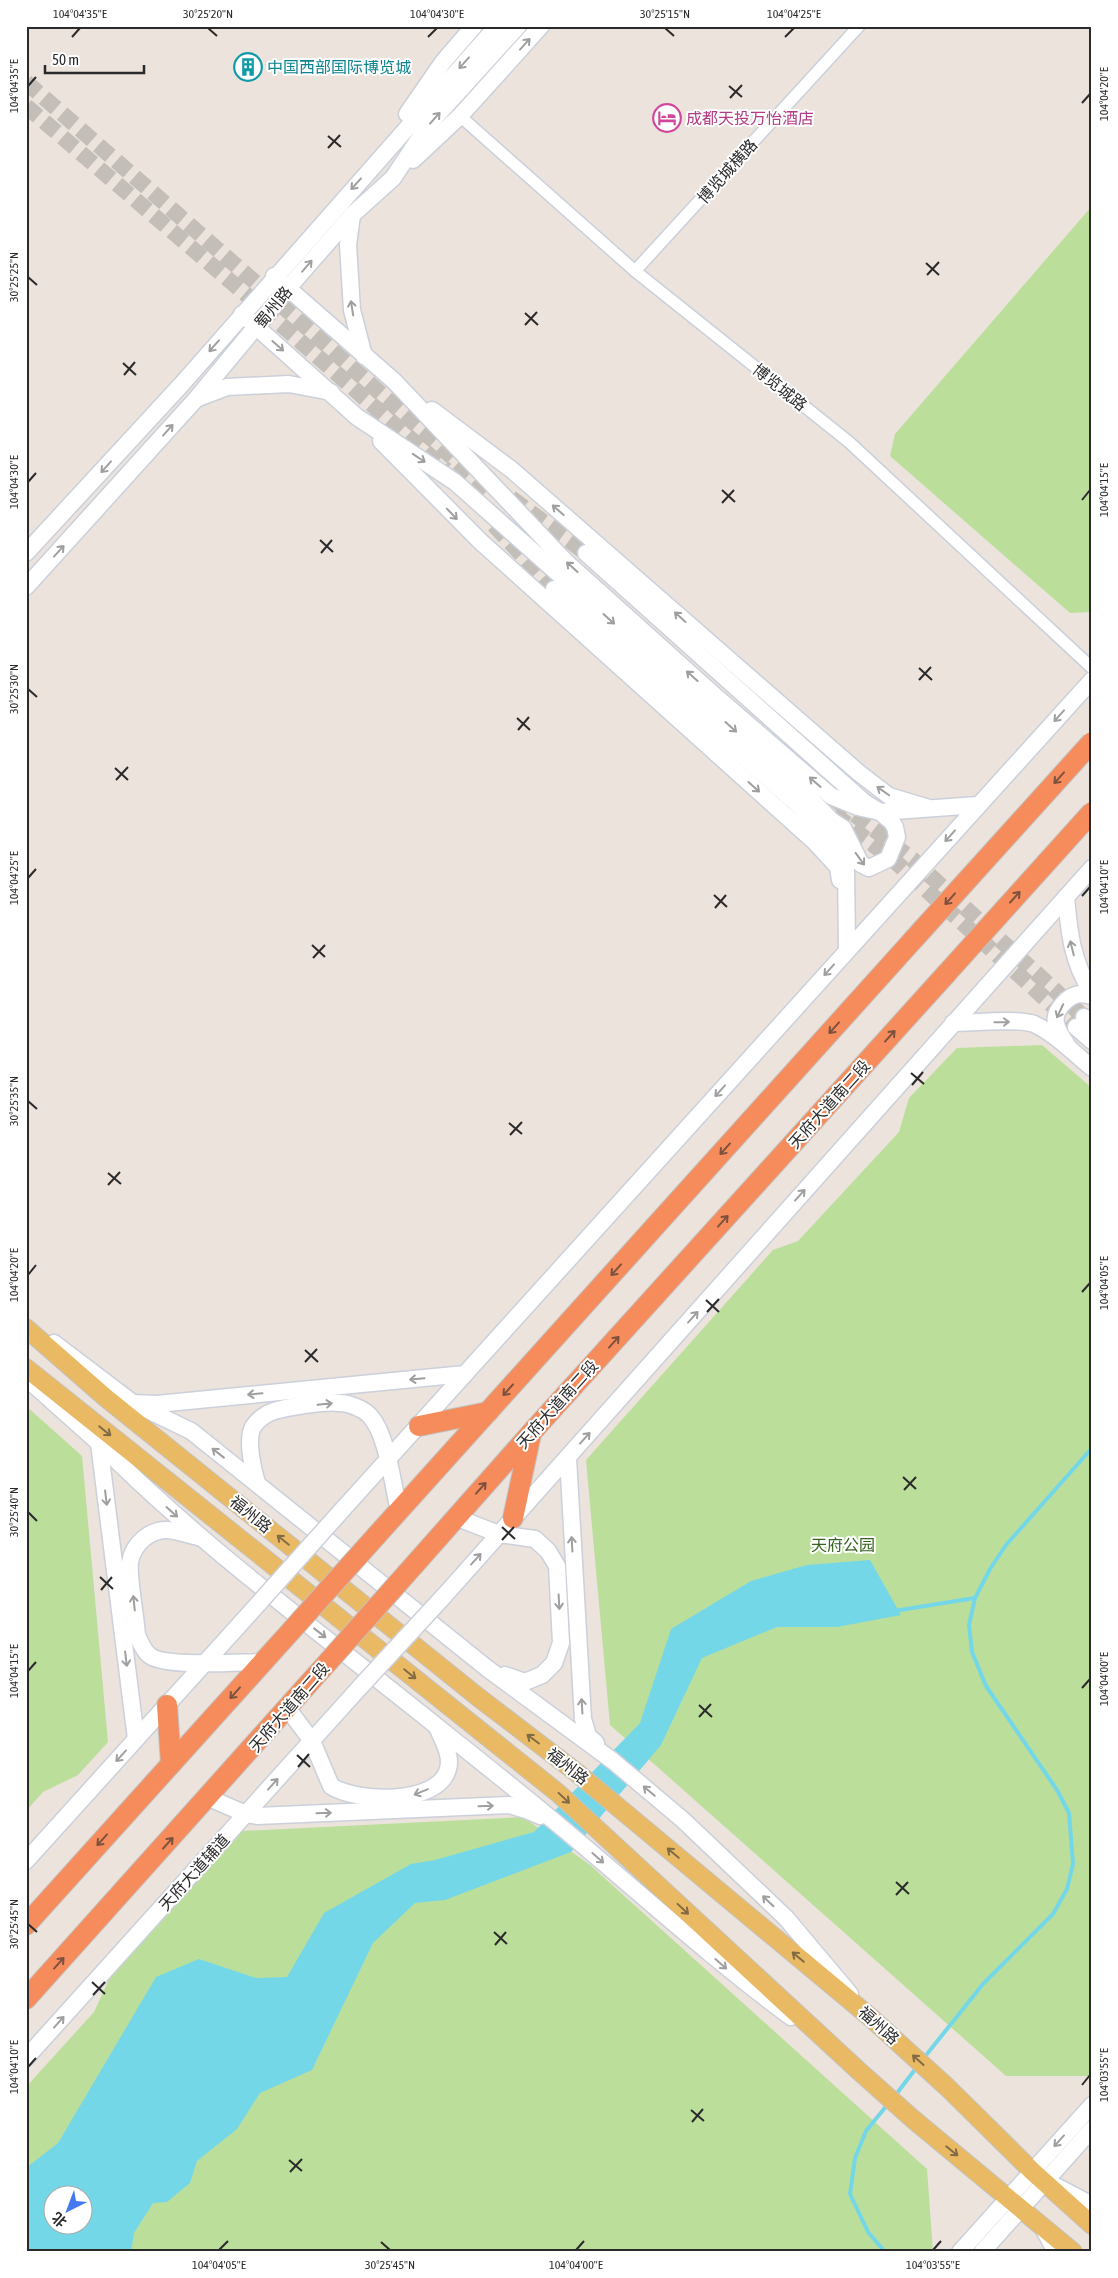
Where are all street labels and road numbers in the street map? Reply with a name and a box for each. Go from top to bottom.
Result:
street label: 博览城横路 [694,135,760,207]
street label: 蜀州路 [251,283,295,331]
street label: 博览城路 [749,360,811,414]
street label: 天府大道南二段 [785,1056,873,1152]
street label: 天府大道南二段 [513,1356,601,1452]
street label: 福州路 [227,1492,275,1536]
street label: 天府大道南二段 [245,1659,333,1755]
street label: 福州路 [544,1744,592,1788]
street label: 天府大道辅道 [155,1830,233,1914]
street label: 福州路 [855,2002,903,2048]

